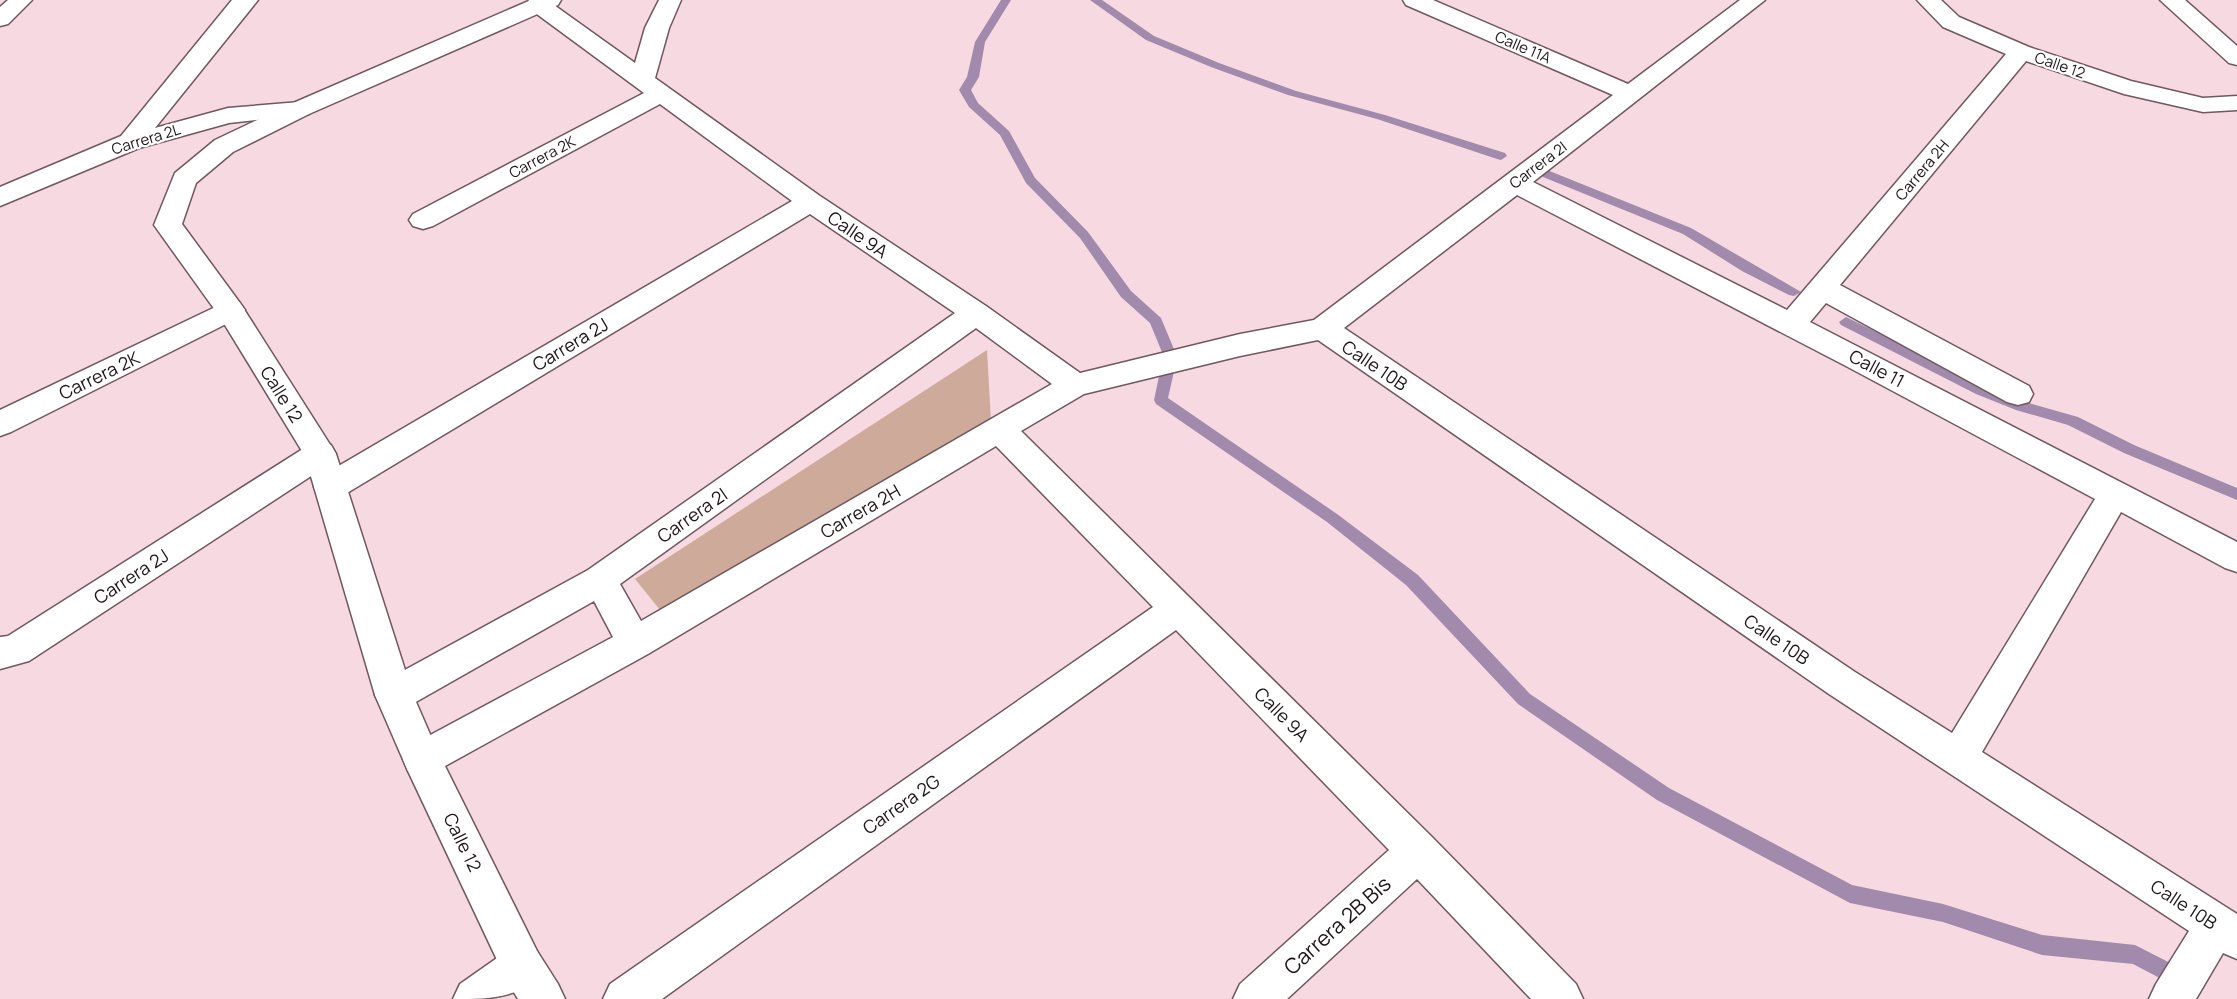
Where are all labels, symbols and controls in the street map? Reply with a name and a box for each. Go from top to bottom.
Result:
street label: Calle 11A [1492,26,1555,68]
street label: Calle 12 [2032,47,2088,83]
street label: Carrera 2L [109,118,183,159]
street label: Carrera 2K [505,131,579,183]
street label: Carrera 2H [1890,135,1954,205]
street label: Carrera 2I [1505,136,1571,194]
street label: Calle 9A [823,205,893,263]
street label: Carrera 2J [528,312,612,376]
street label: Calle 10B [1337,334,1413,396]
street label: Calle 11 [1845,343,1909,393]
street label: Carrera 2K [55,345,144,405]
street label: Calle 12 [255,361,309,427]
street label: Carrera 2H [816,478,904,544]
street label: Carrera 2I [652,482,732,548]
street label: Carrera 2J [89,543,173,609]
street label: Calle 10B [1739,608,1815,670]
street label: Calle 9A [1249,681,1315,747]
street label: Carrera 2G [858,769,945,839]
street label: Calle 12 [438,809,488,875]
street label: Carrera 2B Bis [1278,870,1396,980]
street label: Calle 10B [2146,874,2222,934]

